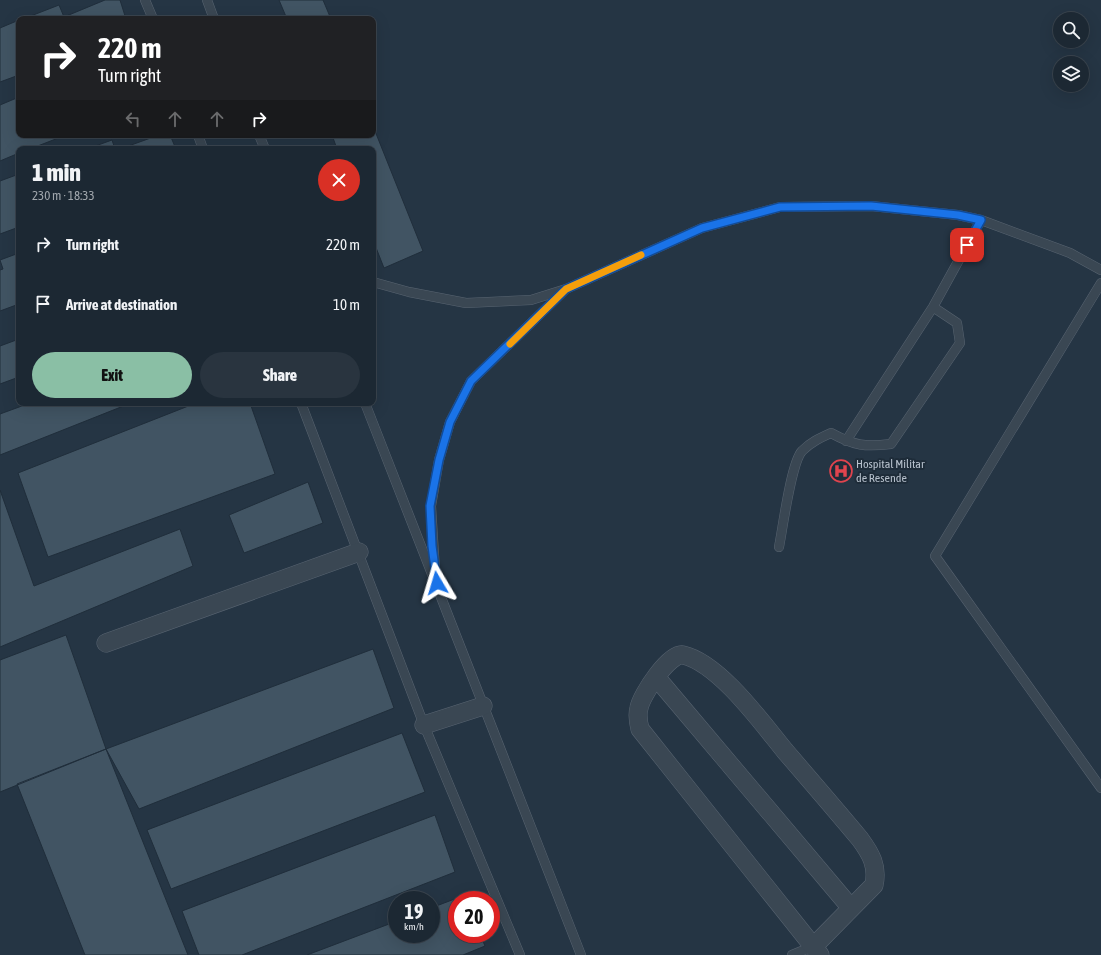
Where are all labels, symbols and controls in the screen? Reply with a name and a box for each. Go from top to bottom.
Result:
map controls [1053,12,1089,92]
button: search [1053,12,1089,48]
icon: right [32,32,84,84]
text: 220 m [98,32,161,64]
button: layers [1053,56,1089,92]
text: Turn right [98,65,161,86]
icon: left [122,108,144,130]
icon: ahead [164,108,186,130]
icon: ahead [206,108,228,130]
icon: right [248,108,270,130]
text: 1 min [32,159,81,186]
button: close [318,159,360,201]
text: 230 m · 18:33 [32,188,95,203]
pin [950,228,984,262]
icon: right [32,233,54,255]
icon: arrive [956,234,978,256]
text: Turn right [66,236,119,253]
text: 220 m [326,236,360,253]
icon: arrive [32,293,54,315]
text: Arrive at destination [66,296,177,313]
text: 10 m [333,296,360,313]
button: Exit [32,352,192,398]
button: Share [200,352,360,398]
place label: Hospital Militar de Resende [856,457,925,485]
hospital icon: Hospital Militar de Resende [828,458,854,484]
position arrow [416,562,458,604]
speed limit sign: 20 [448,891,500,943]
text: 19 [405,900,423,923]
text: km/h [404,921,424,932]

